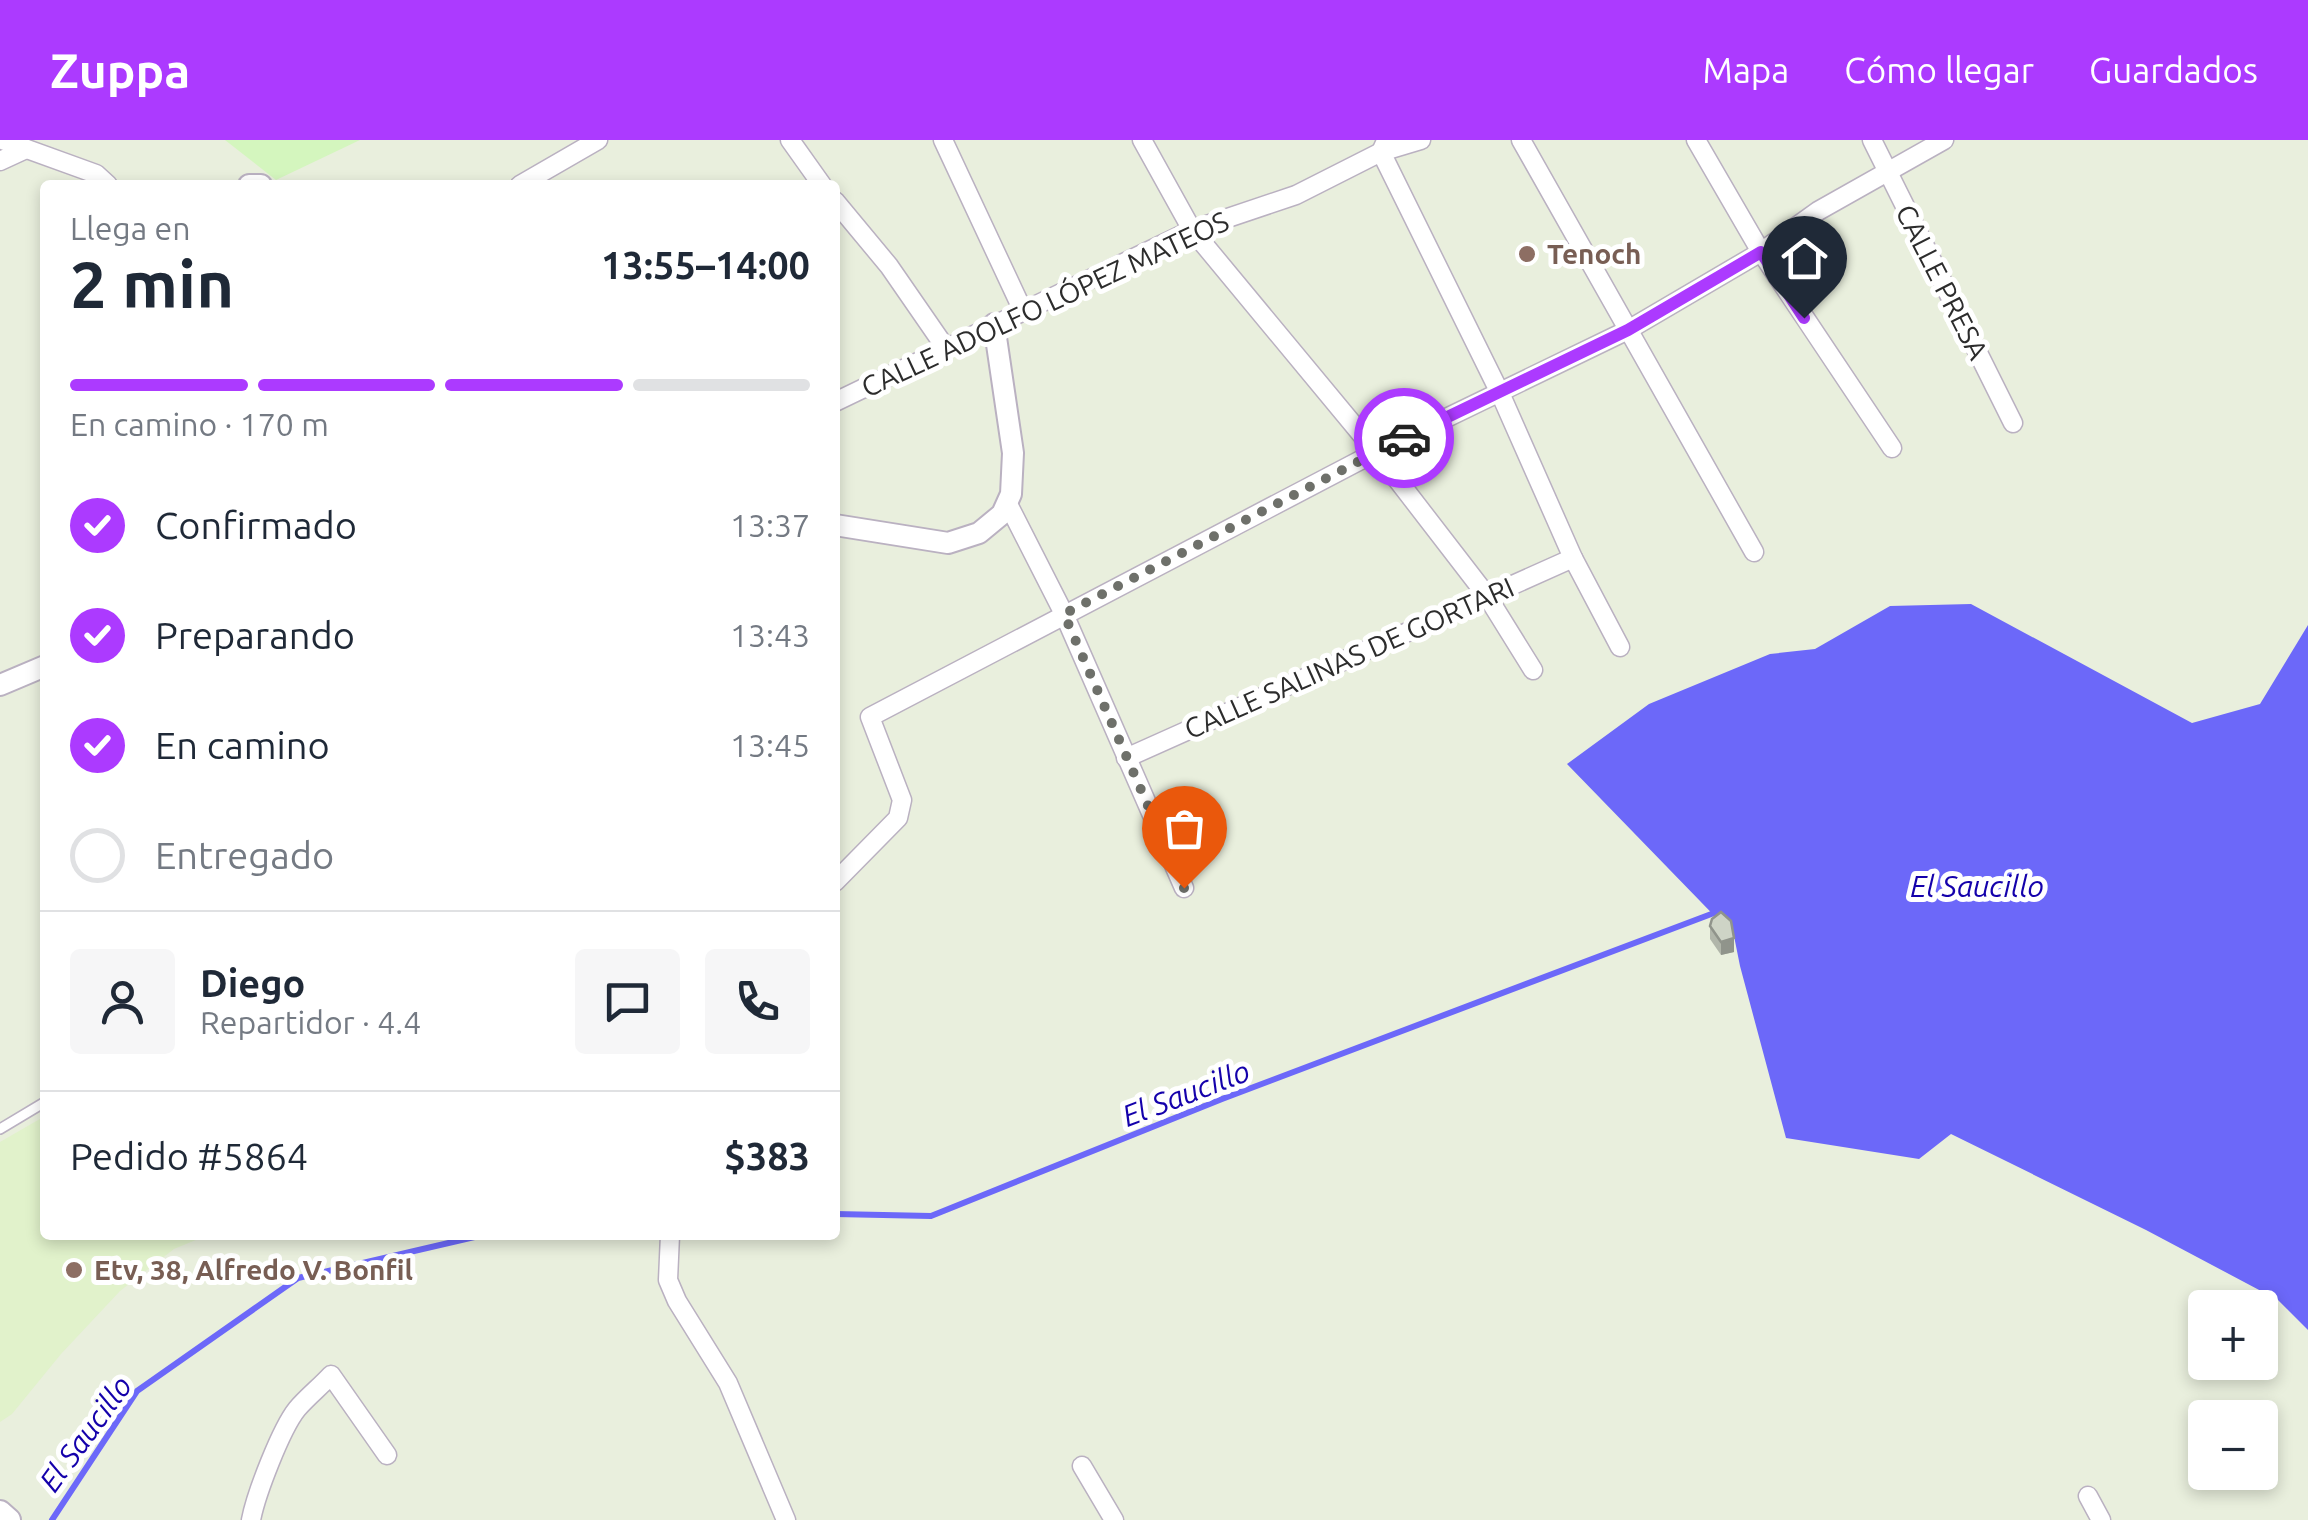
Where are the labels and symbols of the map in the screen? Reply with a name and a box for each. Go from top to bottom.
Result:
street label: CALLE PRESA [1890,199,1995,364]
street label: CALLE ADOLFO LÓPEZ MATEOS [856,204,1233,402]
pin [1762,216,1847,319]
place label: Tenoch [1547,238,1641,269]
marker: Tenoch [1516,243,1538,265]
courier [1354,388,1454,488]
street label: CALLE SALINAS DE GORTARI [1179,571,1518,744]
pin [1142,786,1227,889]
water label: El Saucillo [1910,869,2044,903]
water label: El Saucillo [1117,1053,1254,1133]
place label: Etv, 38, Alfredo V. Bonfil [94,1254,413,1285]
marker: Etv, 38, Alfredo V. Bonfil [63,1259,85,1281]
water label: El Saucillo [32,1369,138,1497]

